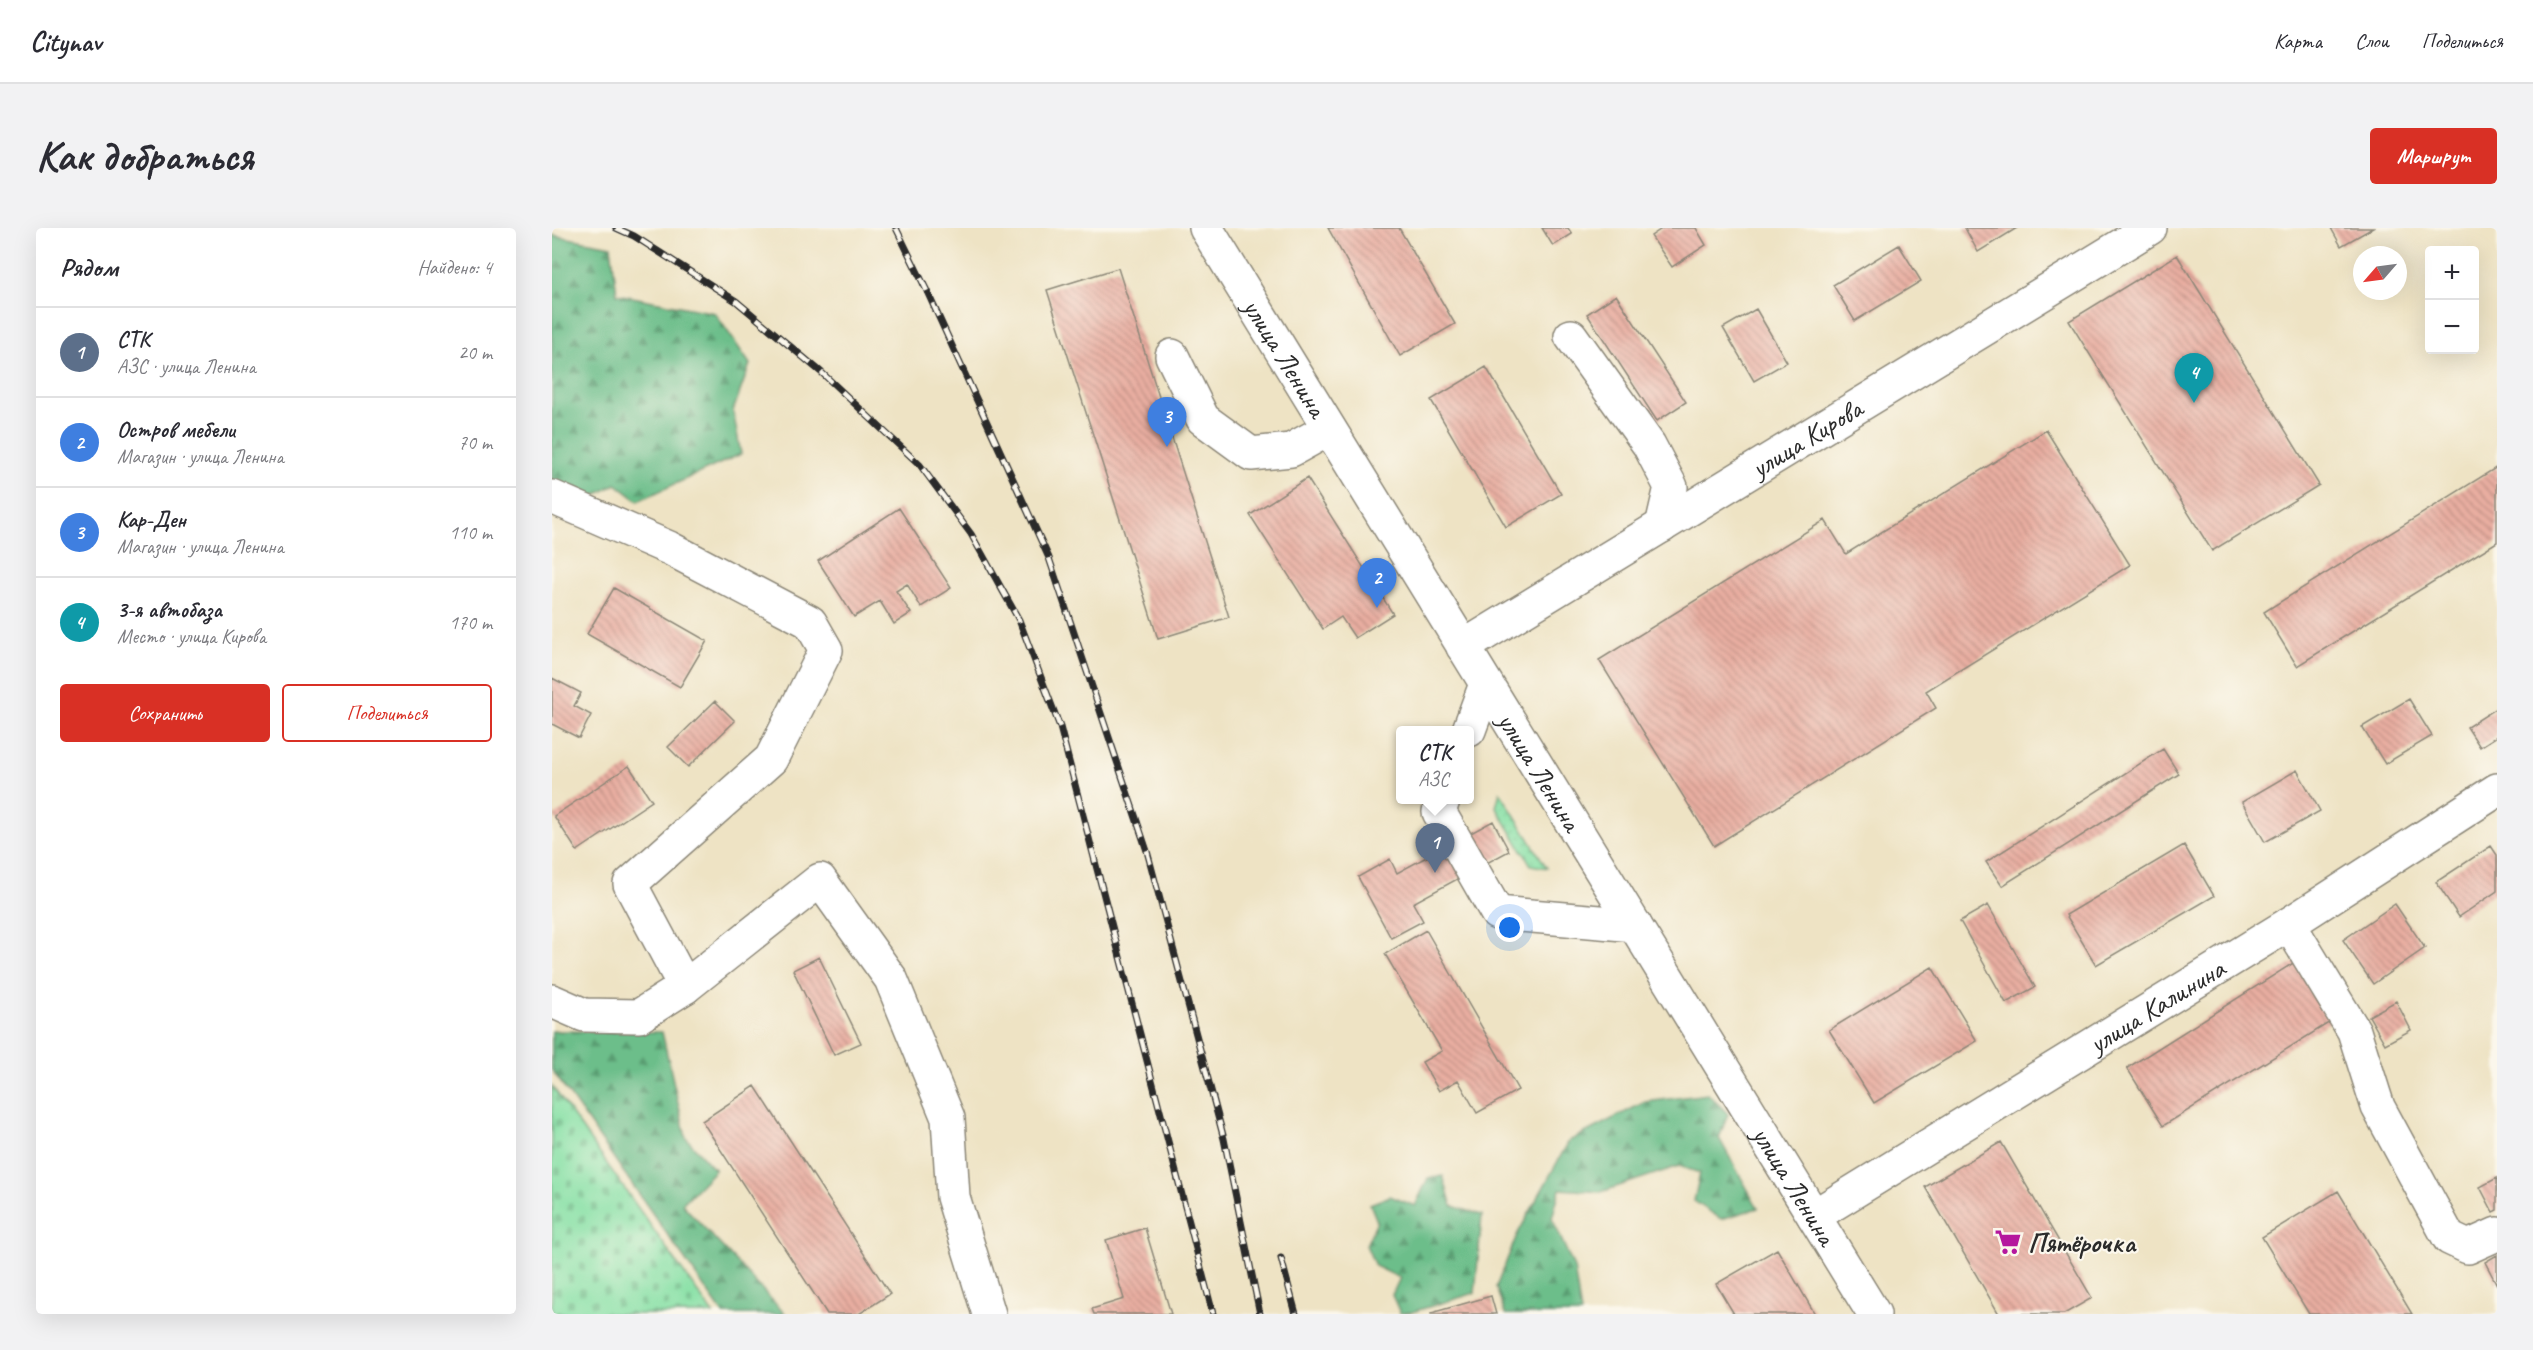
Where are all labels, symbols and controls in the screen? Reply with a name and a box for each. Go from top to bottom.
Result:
text: Citynav [30,24,101,59]
text: Карта [2274,28,2322,54]
text: Слои [2355,28,2389,54]
text: Поделиться [2422,28,2503,54]
button: Маршрут [2370,128,2497,184]
text: Как добраться [36,130,253,183]
north arrow [2353,246,2407,300]
map controls [2425,246,2479,354]
button: + [2425,246,2479,300]
text: Рядом [60,251,118,284]
text: Найдено: 4 [417,255,492,280]
street label: улица Ленина [1234,290,1336,426]
button: − [2425,300,2479,354]
text: СТК [117,326,150,354]
text: 1 [75,340,84,365]
text: 20 m [458,340,492,365]
text: АЗС · улица Ленина [117,354,256,379]
pin: 4 [2174,354,2214,403]
street label: улица Кирова [1743,390,1871,486]
pin: 3 [1148,398,1186,447]
text: Остров мебели [117,416,235,444]
text: 2 [75,430,84,455]
text: 70 m [458,430,492,455]
text: Магазин · улица Ленина [117,444,284,469]
text: Кар-Ден [117,506,186,534]
text: 3 [75,520,84,545]
text: 110 m [449,520,492,545]
text: Магазин · улица Ленина [117,534,284,559]
pin: 2 [1358,558,1396,608]
text: 3-я автобаза [117,596,222,624]
text: 4 [75,610,84,635]
text: 170 m [449,610,492,635]
text: Место · улица Кирова [117,624,266,649]
button: Сохранить [60,684,270,742]
button: Поделиться [282,684,492,742]
street label: улица Ленина [1489,704,1591,840]
popup [1396,726,1474,804]
text: СТК [1418,739,1452,767]
text: АЗС [1418,767,1449,792]
pin: 1 [1416,824,1454,873]
your location [1495,913,1524,942]
street label: улица Калинина [2081,950,2233,1062]
street label: улица Ленина [1744,1118,1846,1254]
place label: Пятёрочка [2028,1225,2137,1260]
supermarket icon: Пятёрочка [1993,1227,2023,1257]

